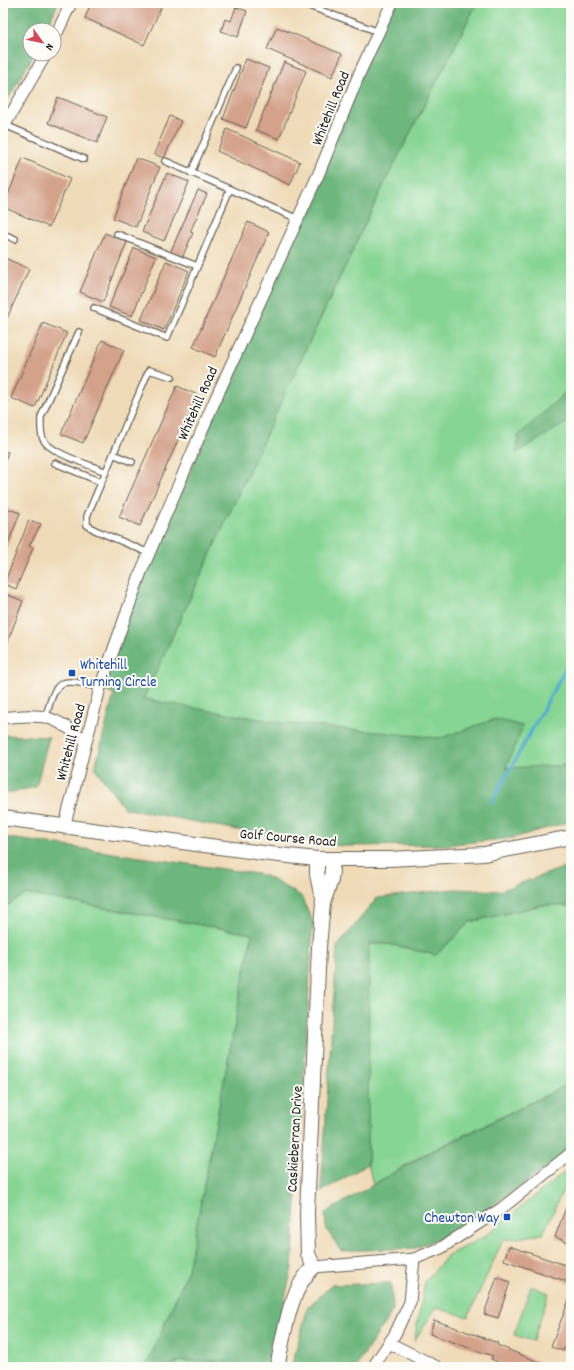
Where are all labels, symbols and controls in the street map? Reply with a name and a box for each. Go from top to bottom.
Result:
north arrow [22,22,62,62]
text: N [40,40,57,53]
street label: Whitehill Road [307,68,357,149]
street label: Whitehill Road [173,363,225,444]
place label: Whitehill Turning Circle [80,655,157,694]
marker: Whitehill Turning Circle [67,668,77,678]
street label: Whitehill Road [51,702,93,783]
street label: Golf Course Road [239,824,337,854]
street label: Caskieberran Drive [282,1085,310,1193]
place label: Chewton Way [424,1208,500,1230]
marker: Chewton Way [502,1212,512,1222]

